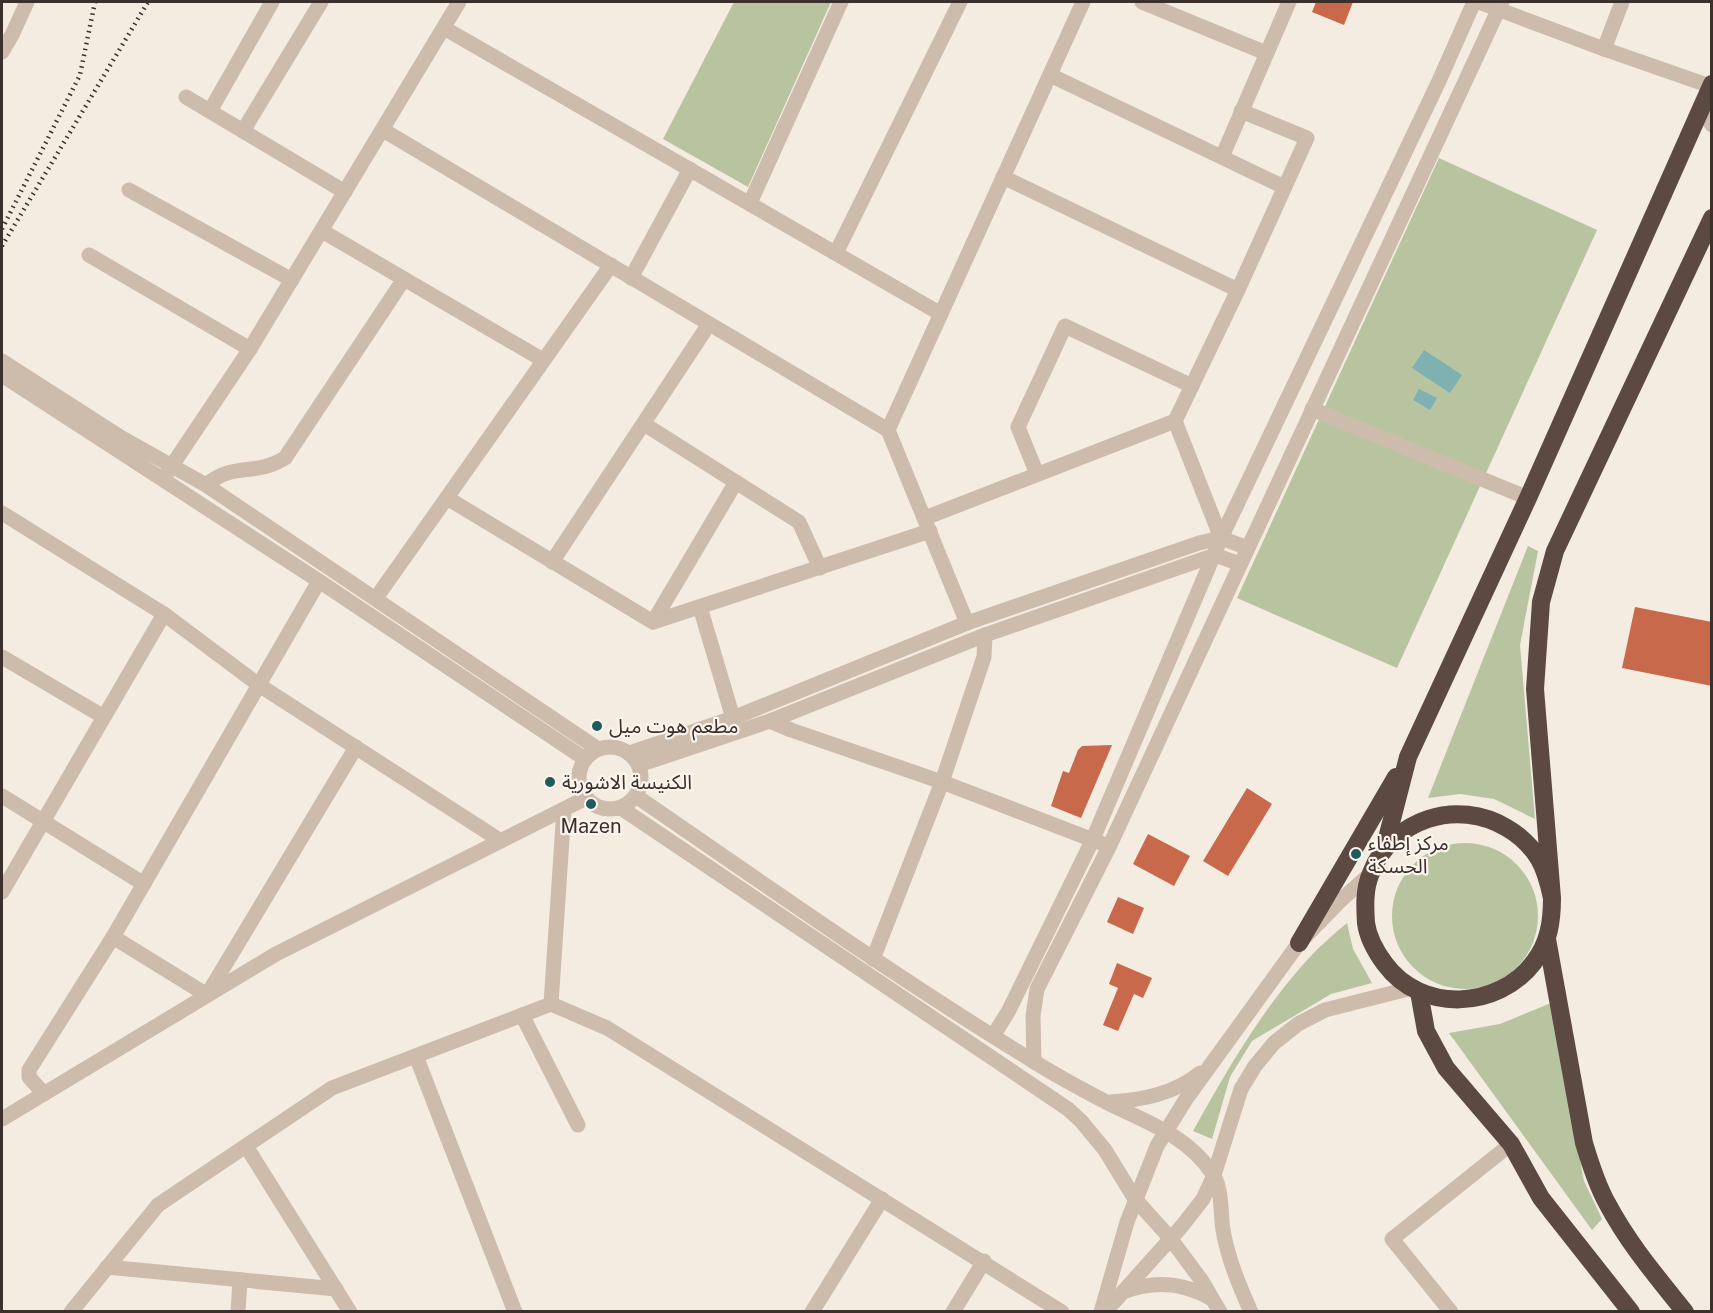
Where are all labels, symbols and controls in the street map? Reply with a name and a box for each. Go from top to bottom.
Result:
place label: مطعم هوت ميل [609,714,738,741]
marker: مطعم هوت ميل [590,719,604,733]
place label: الكنيسة الاشورية [562,770,692,794]
marker: الكنيسة الاشورية [543,775,557,789]
marker: Mazen [584,797,598,811]
place label: Mazen [560,814,622,838]
place label: مركز إطفاء الحسكة [1368,831,1449,878]
marker: مركز إطفاء الحسكة [1349,847,1363,861]

